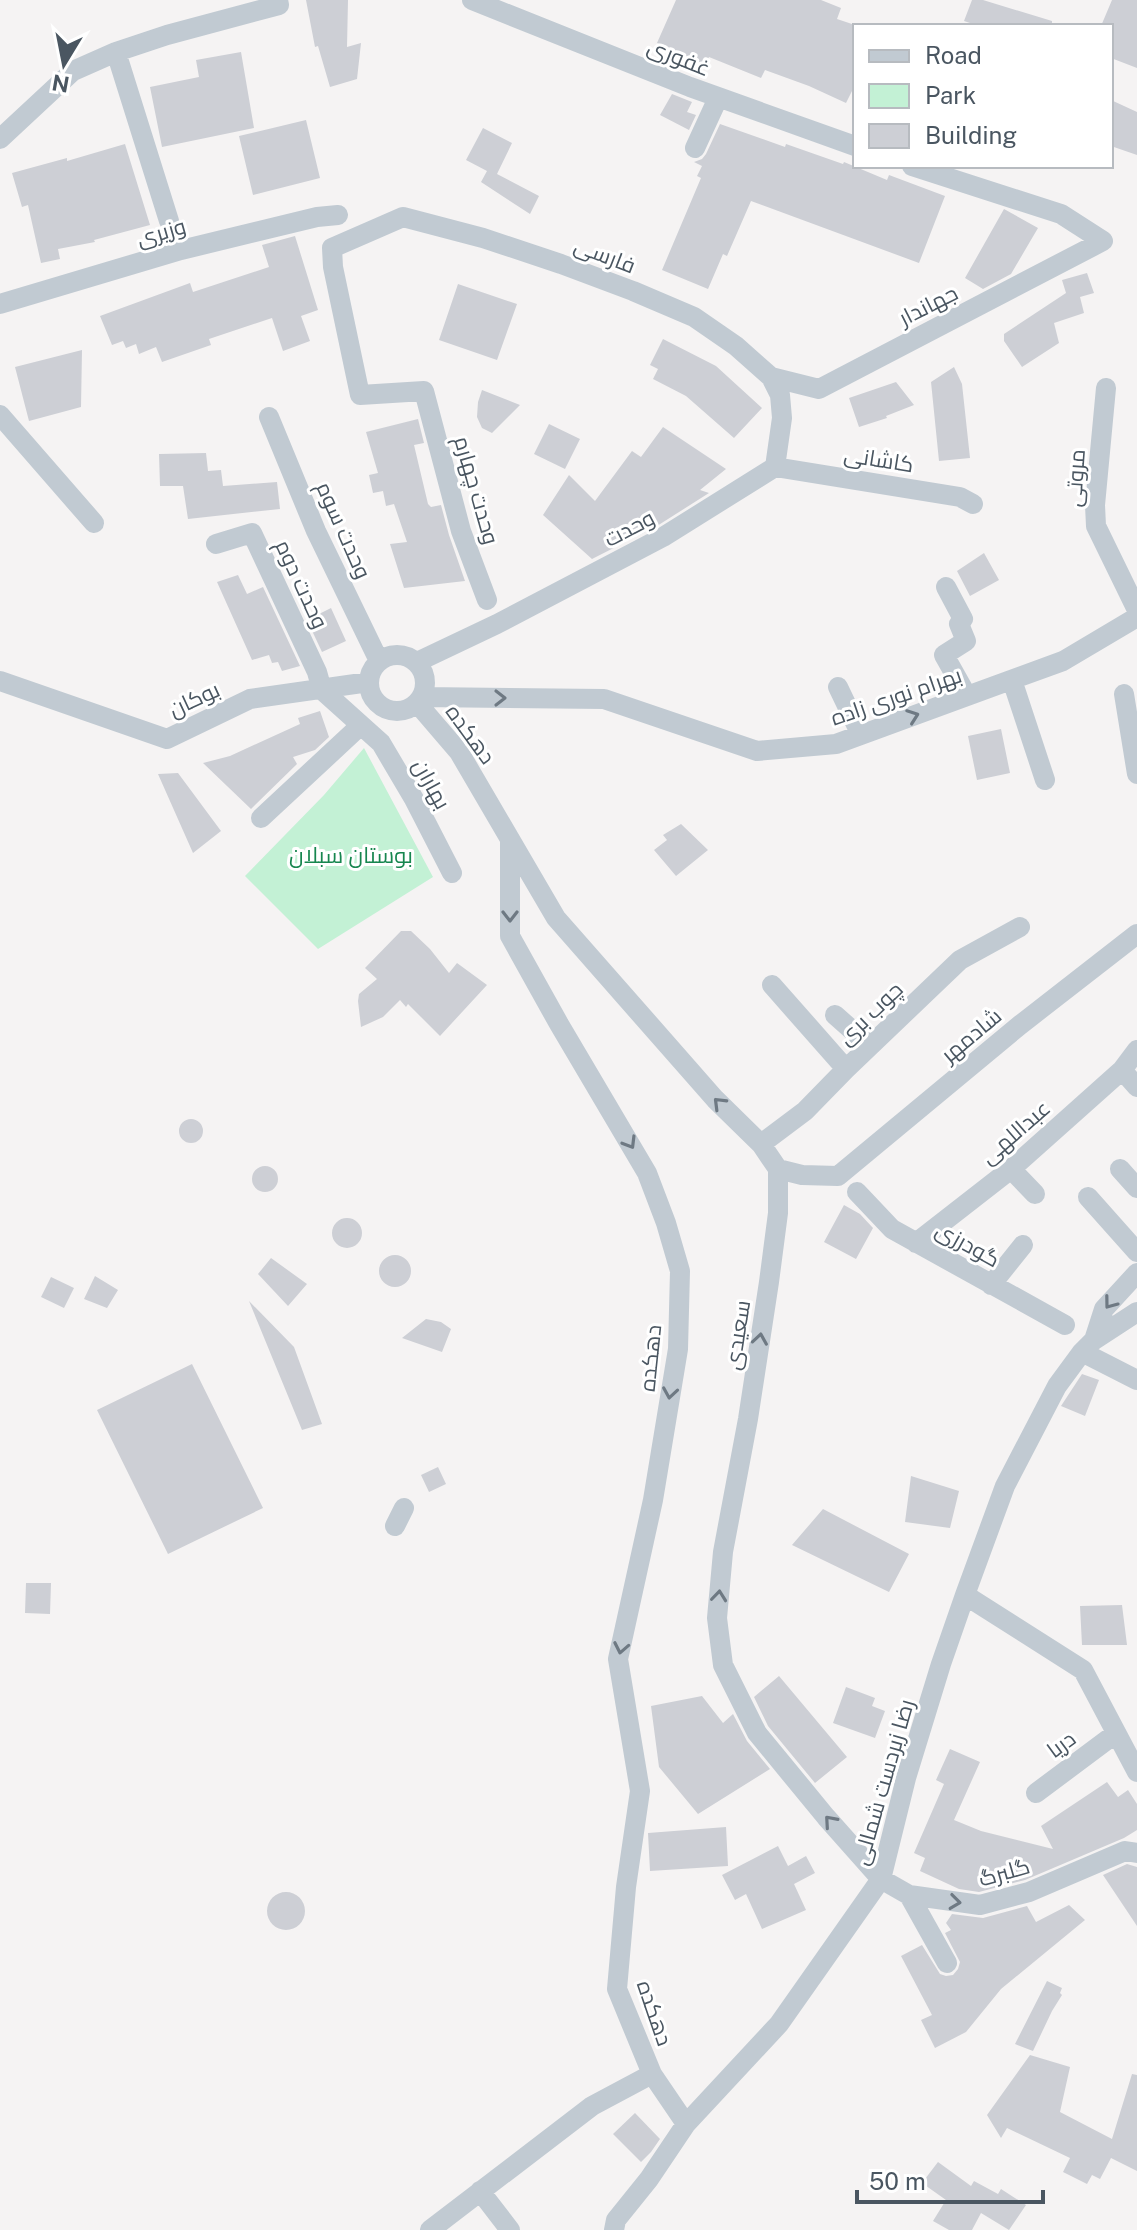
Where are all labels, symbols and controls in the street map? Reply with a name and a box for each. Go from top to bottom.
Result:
north arrow [24,24,104,104]
legend [853,24,1113,168]
street label: غفوری [644,33,714,81]
text: Road [925,41,982,69]
text: N [50,69,71,98]
text: Park [925,81,976,109]
text: Building [925,121,1017,149]
street label: وزیری [133,213,189,251]
street label: فارسی [570,232,639,279]
street label: جهاندار [892,279,962,333]
street label: وحدت چهارم [446,433,505,548]
street label: کاشانی [842,441,916,478]
street label: مروتی [1060,448,1091,508]
street label: وحدت سوم [308,477,377,584]
street label: وحدت [599,504,659,552]
street label: وحدت دوم [267,535,334,634]
street label: بهرام نوری زاده [827,661,966,733]
street label: بوکان [164,676,224,722]
one-way arrow [494,689,507,707]
street label: دهکده [441,699,501,769]
one-way arrow [905,709,919,726]
street label: بهاران [407,754,456,814]
park label: بوستان سبلان [289,842,413,868]
one-way arrow [501,910,519,923]
street label: چوب بری [832,976,909,1052]
street label: شادمهر [934,1002,1007,1070]
street label: عبداللهی [975,1095,1056,1170]
one-way arrow [714,1098,729,1112]
one-way arrow [620,1134,636,1149]
street label: گودرزی [931,1216,1005,1272]
one-way arrow [1105,1294,1120,1309]
street label: سعیدی [719,1298,755,1372]
street label: دهکده [634,1323,666,1393]
one-way arrow [751,1332,768,1346]
one-way arrow [663,1386,680,1400]
one-way arrow [710,1589,727,1602]
one-way arrow [613,1641,630,1655]
street label: رضا زبردست شمالی [847,1696,920,1868]
street label: دریا [1042,1725,1080,1763]
one-way arrow [825,1816,839,1831]
street label: گلبرگ [975,1852,1033,1892]
one-way arrow [948,1893,962,1910]
street label: دهکده [632,1977,678,2049]
scale bar [857,2154,1043,2204]
text: 50 m [869,2167,926,2195]

